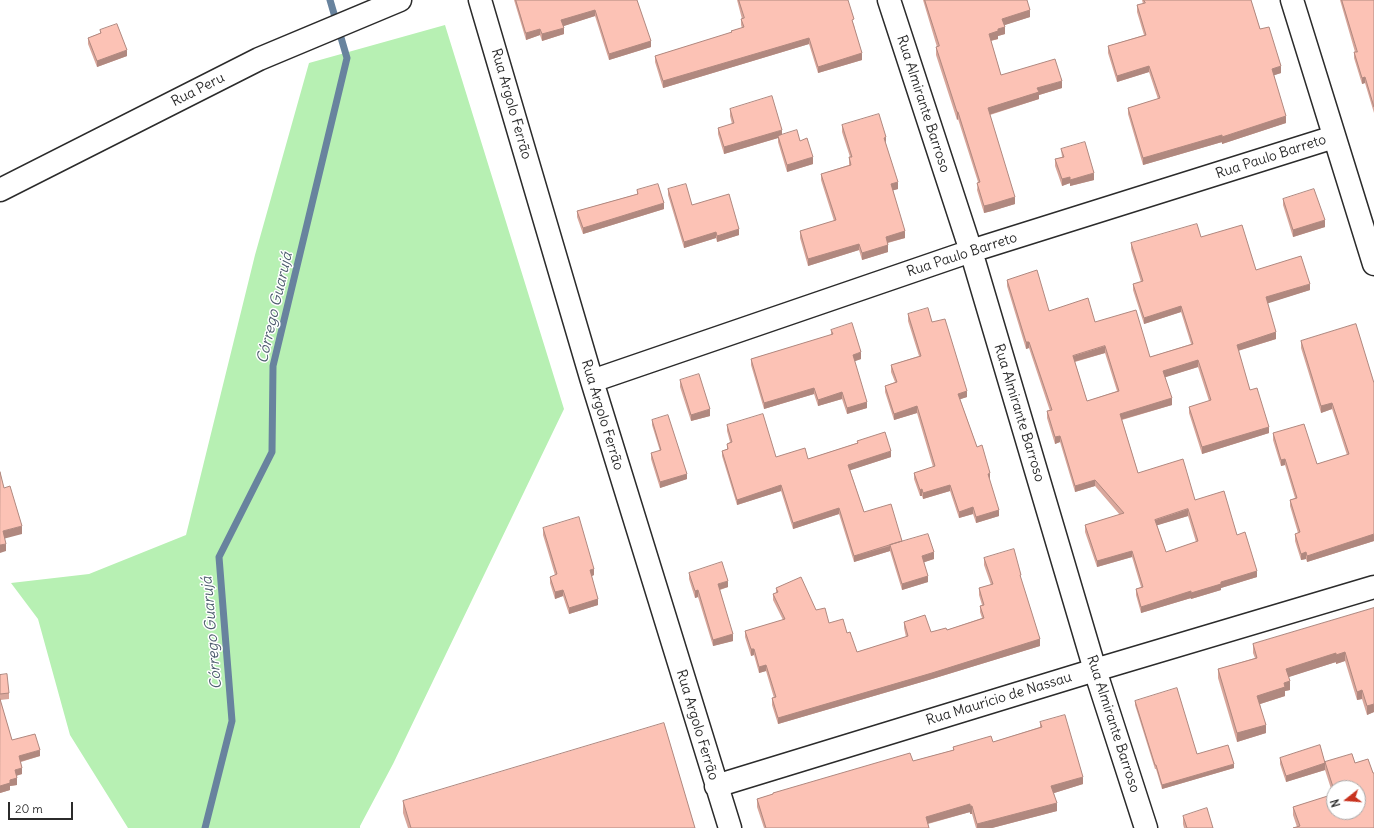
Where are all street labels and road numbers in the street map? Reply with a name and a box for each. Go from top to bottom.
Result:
street label: Rua Almirante Barroso [893,33,953,175]
street label: Rua Argolo Ferrão [487,47,535,161]
street label: Rua Peru [169,69,227,111]
street label: Rua Paulo Barreto [1214,131,1328,183]
street label: Rua Paulo Barreto [905,229,1019,281]
street label: Rua Almirante Barroso [990,342,1048,484]
street label: Rua Argolo Ferrão [577,358,627,472]
street label: Rua Almirante Barroso [1083,653,1143,795]
street label: Rua Argolo Ferrão [672,668,722,782]
street label: Rua Maurício de Nassau [924,669,1074,729]

